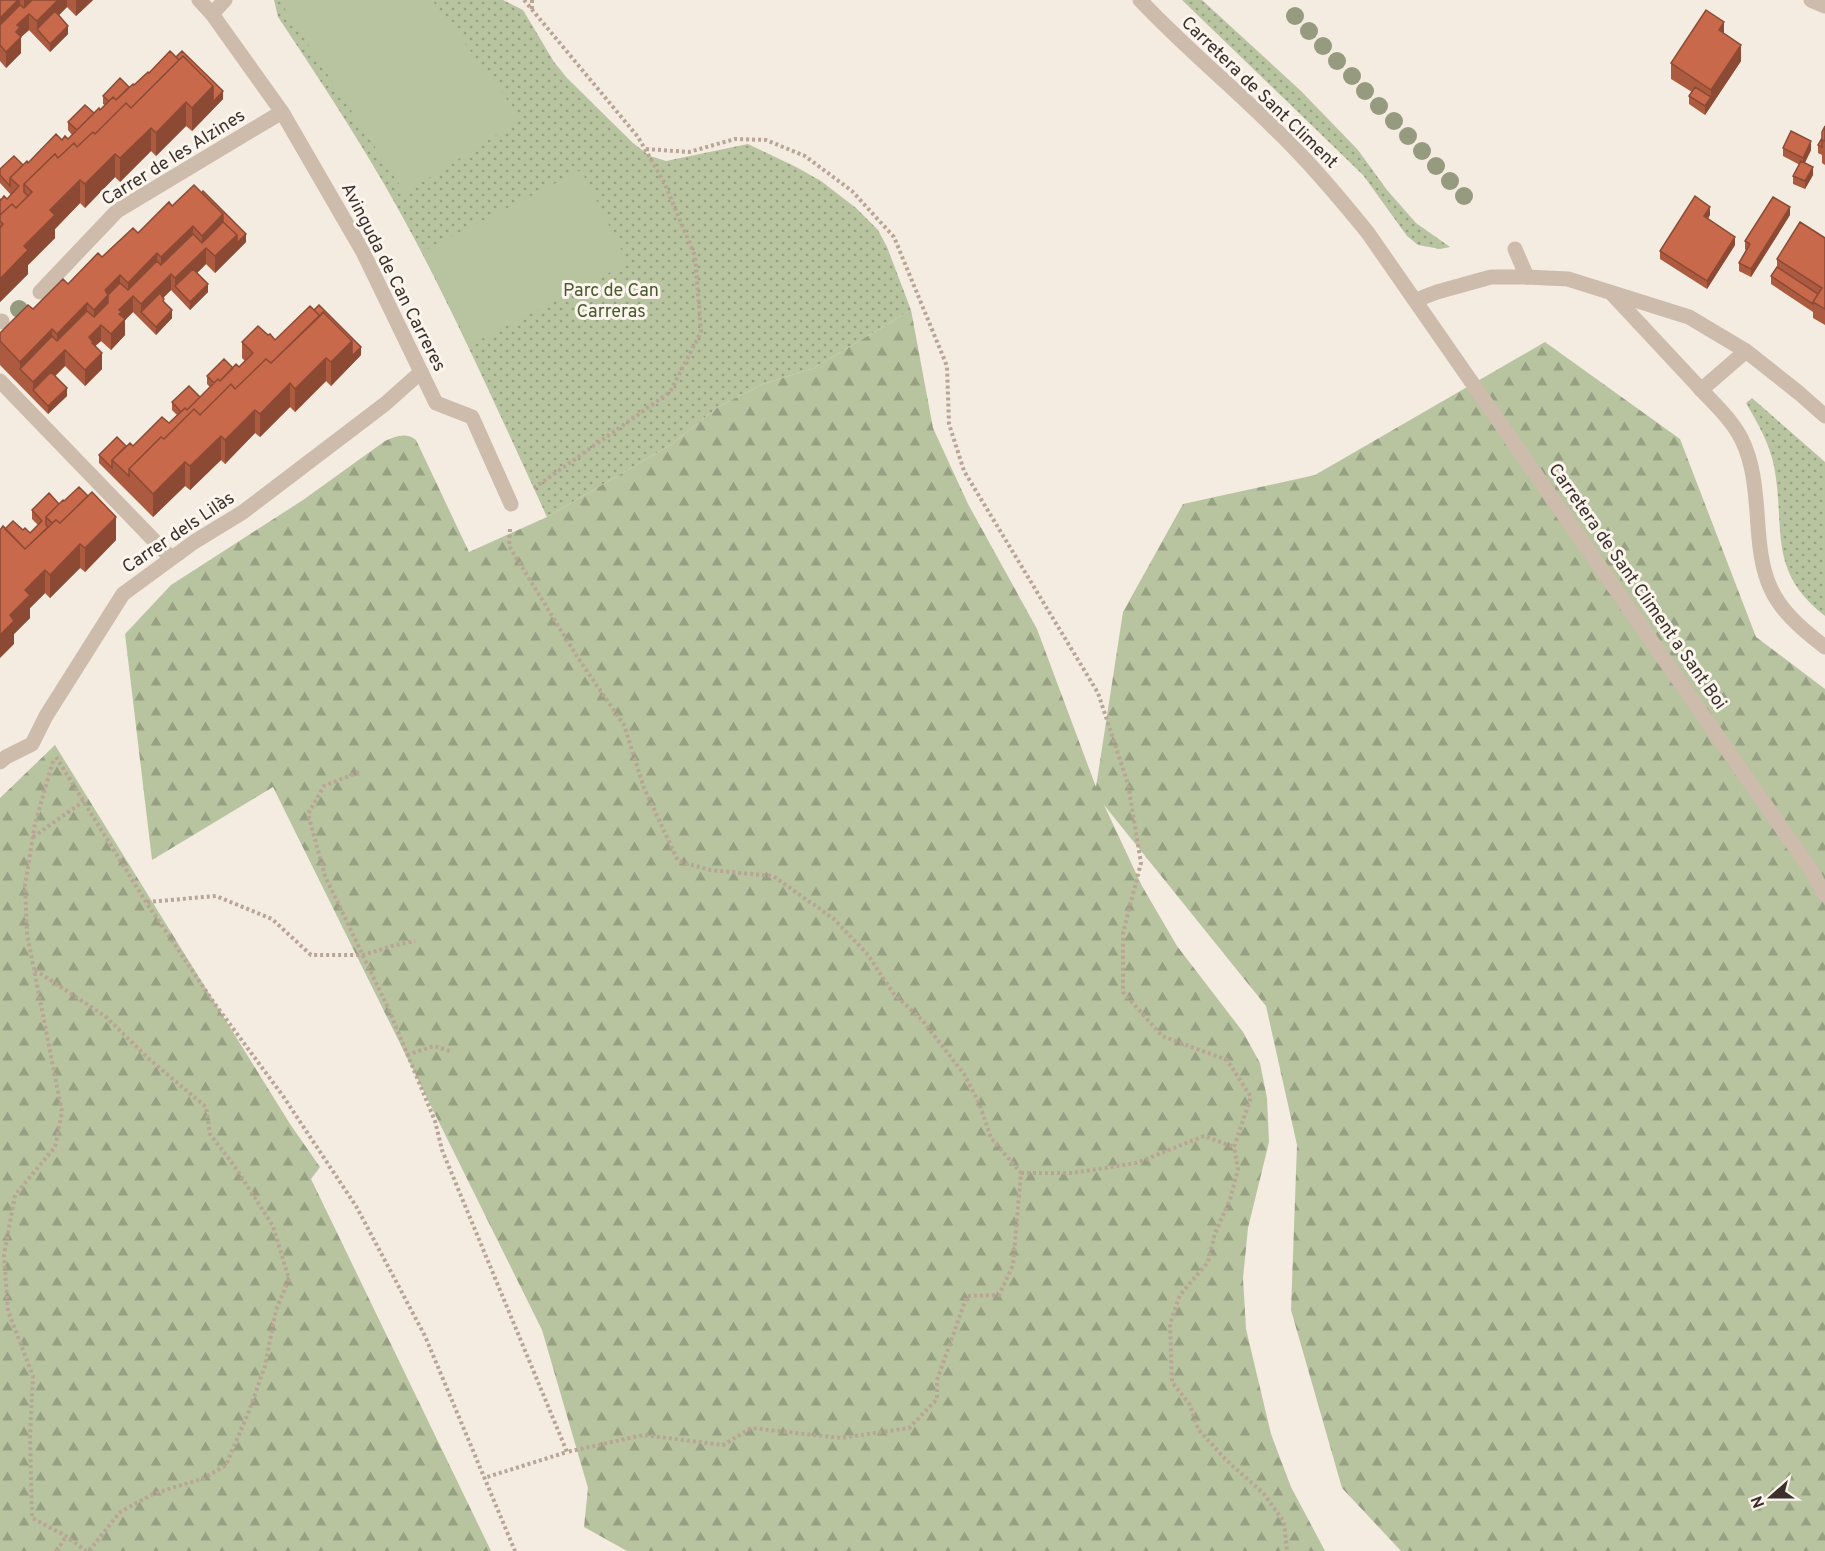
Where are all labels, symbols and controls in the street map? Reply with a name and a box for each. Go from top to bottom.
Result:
street label: Carretera de Sant Climent [1176,12,1342,174]
street label: Carrer de les Alzines [98,105,250,212]
street label: Avinguda de Can Carreres [335,180,450,376]
park label: Parc de Can Carreras [563,280,659,324]
street label: Carretera de Sant Climent a Sant Boi [1543,459,1731,714]
street label: Carrer dels Lilàs [118,487,239,579]
north arrow [1741,1467,1801,1527]
text: N [1747,1493,1770,1511]

